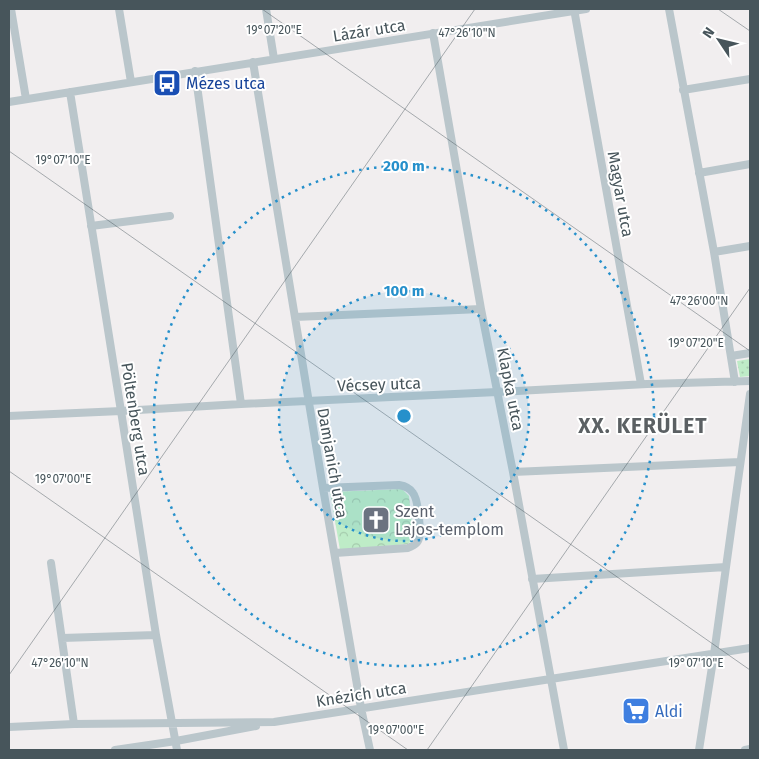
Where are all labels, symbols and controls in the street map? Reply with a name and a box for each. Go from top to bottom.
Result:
street label: Lázár utca [331,15,407,46]
north arrow [694,15,744,65]
text: 19°07'20"E [246,23,302,37]
text: N [699,24,718,42]
text: 47°26'10"N [438,26,496,40]
bus stop icon: Mézes utca [152,68,182,98]
place label: Mézes utca [186,74,265,93]
street label: Magyar utca [604,150,637,239]
text: 19°07'10"E [35,153,91,167]
text: 200 m [383,157,425,175]
text: 100 m [384,282,424,300]
text: 47°26'00"N [670,294,728,308]
text: 19°07'20"E [668,336,724,350]
street label: Klapka utca [493,346,528,432]
street label: Pöltenberg utca [117,361,154,477]
street label: Vécsey utca [337,374,421,395]
street label: Damjanich utca [313,406,352,520]
centre of rings [395,407,413,425]
district label: XX. KERÜLET [577,412,708,439]
text: 19°07'00"E [35,472,91,486]
place label: Szent Lajos-templom [395,502,504,539]
church icon: Szent Lajos-templom [361,505,391,535]
text: 47°26'10"N [31,656,89,670]
text: 19°07'10"E [668,656,724,670]
street label: Knézich utca [315,678,408,711]
supermarket icon: Aldi [621,696,651,726]
place label: Aldi [655,702,683,721]
text: 19°07'00"E [368,723,424,737]

